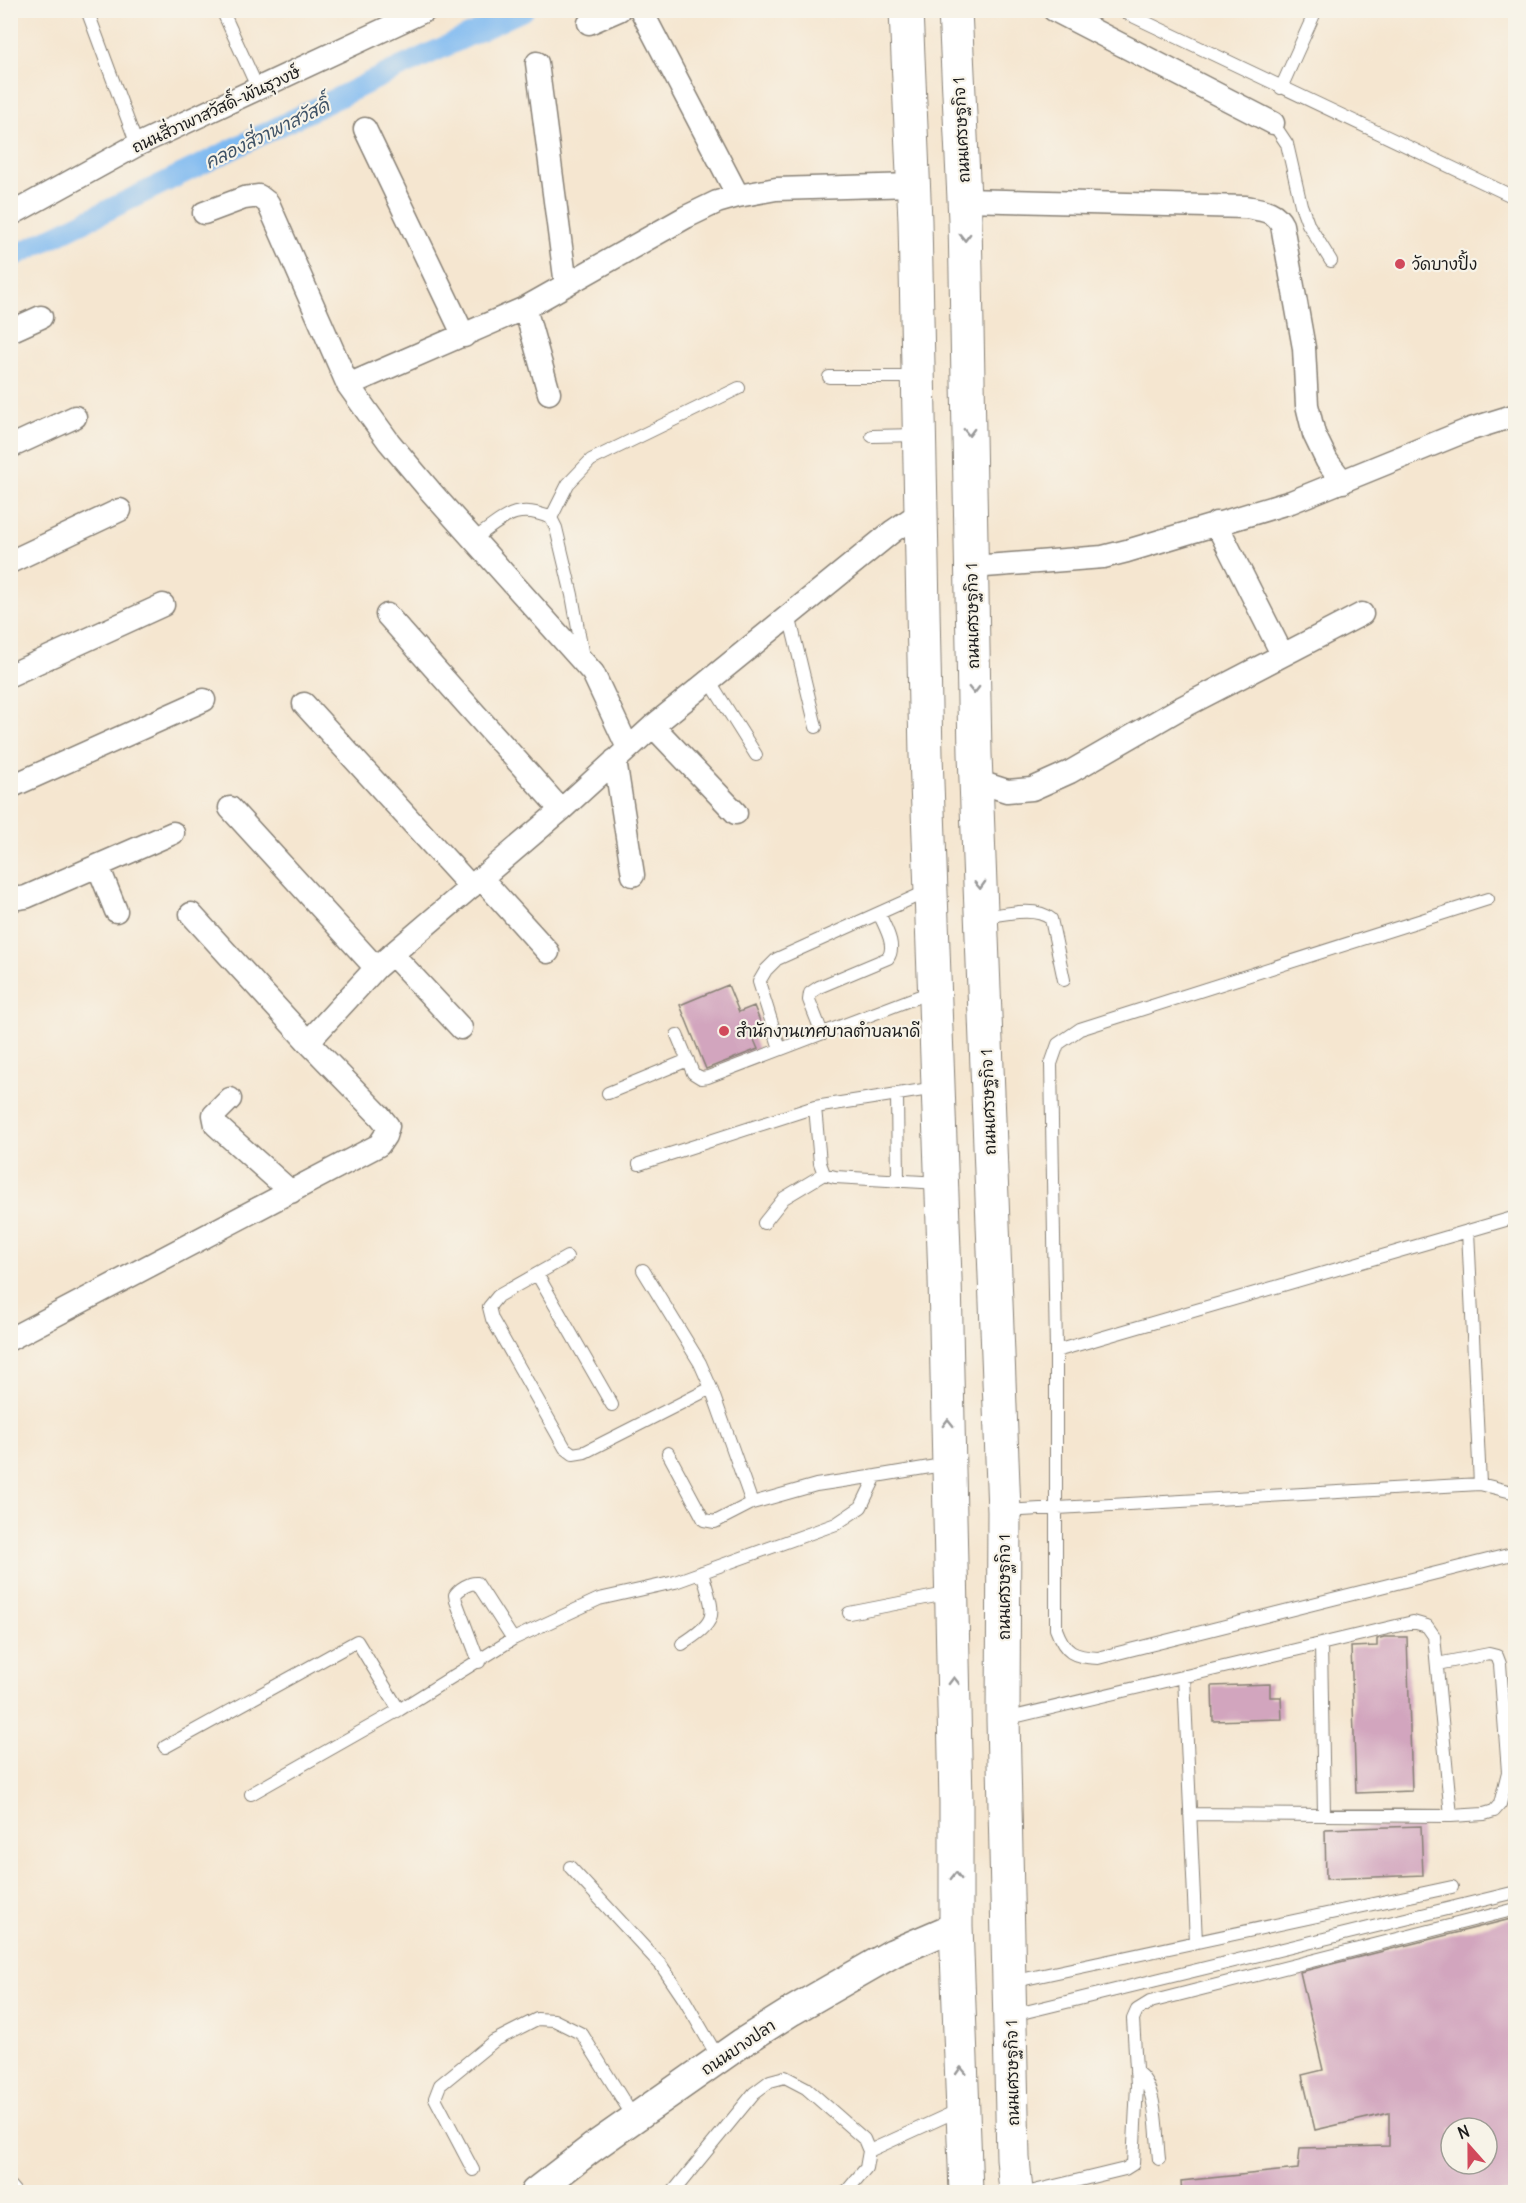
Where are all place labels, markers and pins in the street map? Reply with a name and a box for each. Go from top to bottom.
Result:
place label: วัดบางปิ้ง [1412,250,1477,274]
marker: วัดบางปิ้ง [1393,257,1407,271]
place label: สำนักงานเทศบาลตำบลนาดี [736,1021,920,1041]
marker: สำนักงานเทศบาลตำบลนาดี [717,1024,731,1038]

